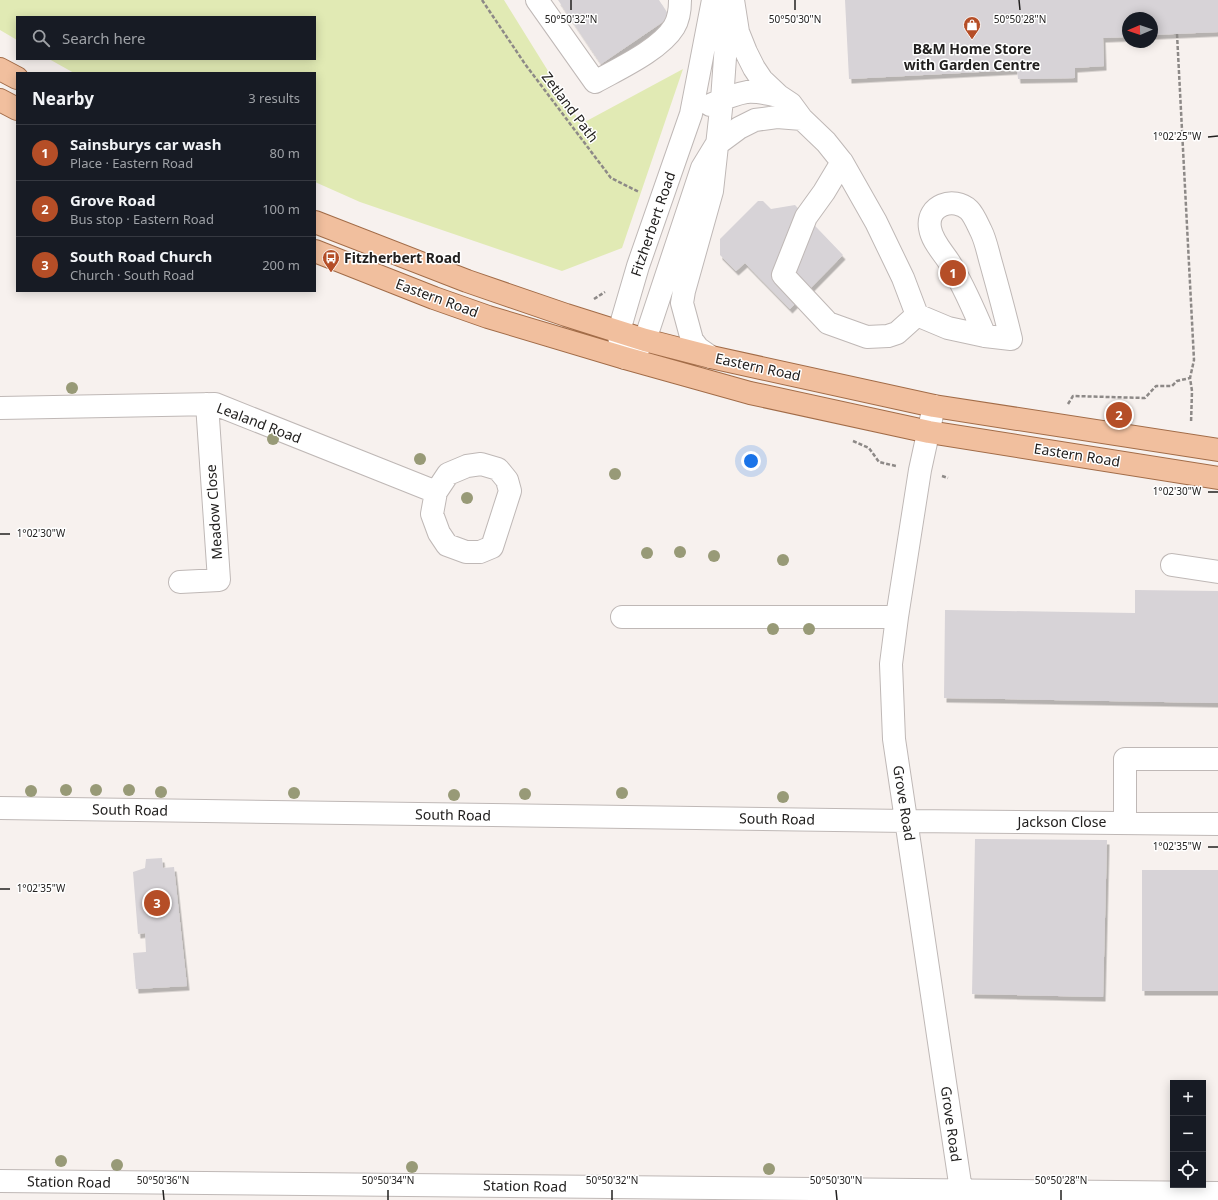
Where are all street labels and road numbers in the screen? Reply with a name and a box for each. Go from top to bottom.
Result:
street label: Zetland Path [538,68,603,146]
street label: Fitzherbert Road [626,169,679,279]
street label: Eastern Road [393,274,481,321]
street label: Eastern Road [714,348,803,385]
street label: Lealand Road [214,398,304,447]
street label: Eastern Road [1033,438,1122,471]
street label: Meadow Close [201,464,226,560]
street label: Grove Road [889,764,920,842]
street label: South Road [92,799,168,820]
street label: South Road [415,804,491,825]
street label: South Road [739,808,815,829]
street label: Jackson Close [1016,812,1107,831]
street label: Grove Road [937,1085,966,1163]
street label: Station Road [27,1171,111,1192]
street label: Station Road [483,1175,567,1196]

